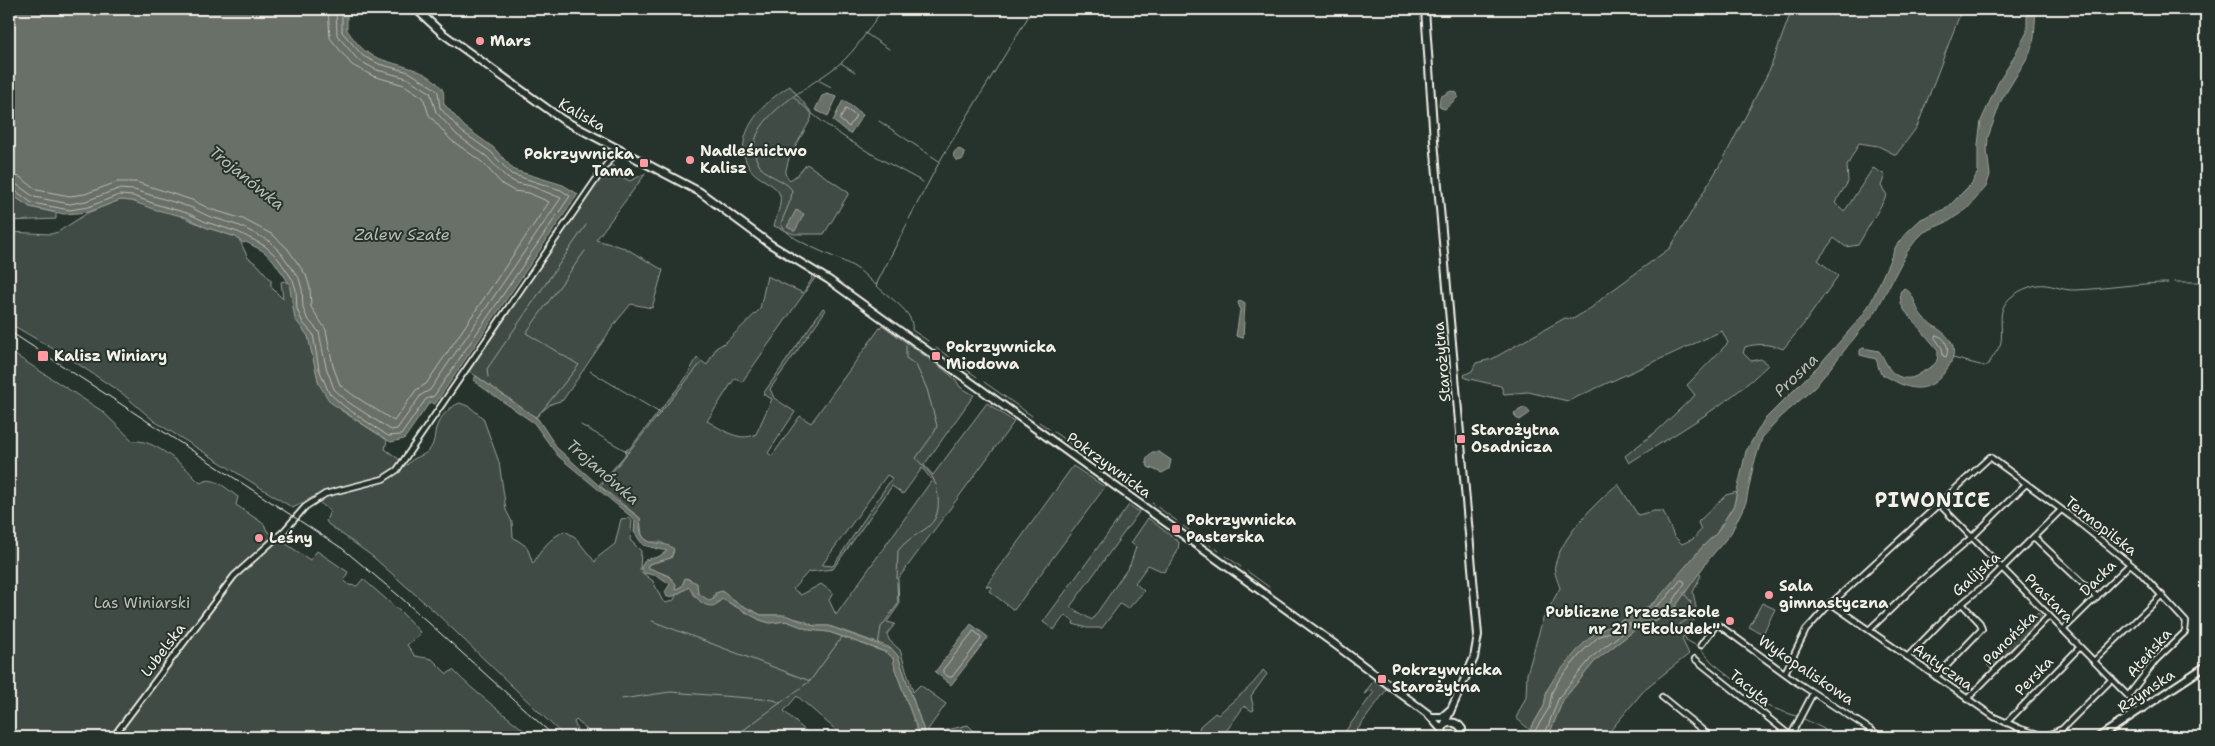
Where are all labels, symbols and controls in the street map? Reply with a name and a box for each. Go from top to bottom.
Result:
place label: Mars [490,31,531,51]
marker: Mars [474,35,486,47]
street label: Kaliska [555,93,610,137]
water label: Trojanówka [205,141,289,215]
place label: Nadleśnictwo Kalisz [700,141,807,178]
place label: Pokrzywnicka Tama [524,144,635,181]
marker: Nadleśnictwo Kalisz [684,154,696,166]
marker: Pokrzywnicka Tama [638,157,650,169]
water label: Zalew Szałe [354,224,450,245]
street label: Starożytna [1428,320,1455,403]
place label: Pokrzywnicka Miodowa [946,337,1057,374]
place label: Kalisz Winiary [54,346,167,366]
marker: Kalisz Winiary [36,349,50,363]
water label: Prosna [1769,349,1823,401]
marker: Pokrzywnicka Miodowa [930,350,942,362]
place label: Starożytna Osadnicza [1471,420,1560,457]
street label: Pokrzywnicka [1063,428,1156,503]
marker: Starożytna Osadnicza [1455,433,1467,445]
water label: Trojanówka [562,434,644,510]
district label: PIWONICE [1875,487,1991,513]
street label: Termopilska [2061,492,2141,561]
place label: Pokrzywnicka Pasterska [1186,510,1297,547]
marker: Pokrzywnicka Pasterska [1170,523,1182,535]
place label: Leśny [269,528,313,548]
marker: Leśny [253,532,265,544]
street label: Galijska [1948,547,2005,601]
street label: Dacka [2076,555,2121,600]
street label: Prastara [2020,569,2078,627]
place label: Sala gimnastyczna [1779,576,1889,613]
marker: Sala gimnastyczna [1763,589,1775,601]
park label: Las Winiarski [94,593,190,613]
place label: Publiczne Przedszkole nr 21 "Ekoludek" [1546,602,1720,639]
street label: Panońska [1978,606,2042,670]
marker: Publiczne Przedszkole nr 21 "Ekoludek" [1724,615,1736,627]
street label: Lubelska [136,618,190,681]
street label: Ateńska [2122,624,2176,682]
street label: Wykopaliskowa [1754,630,1858,710]
street label: Antyczna [1909,639,1978,695]
street label: Perska [2010,652,2058,700]
place label: Pokrzywnicka Starożytna [1392,660,1503,697]
street label: Rzymska [2114,664,2179,717]
street label: Tacyta [1725,665,1775,711]
marker: Pokrzywnicka Starożytna [1376,673,1388,685]

